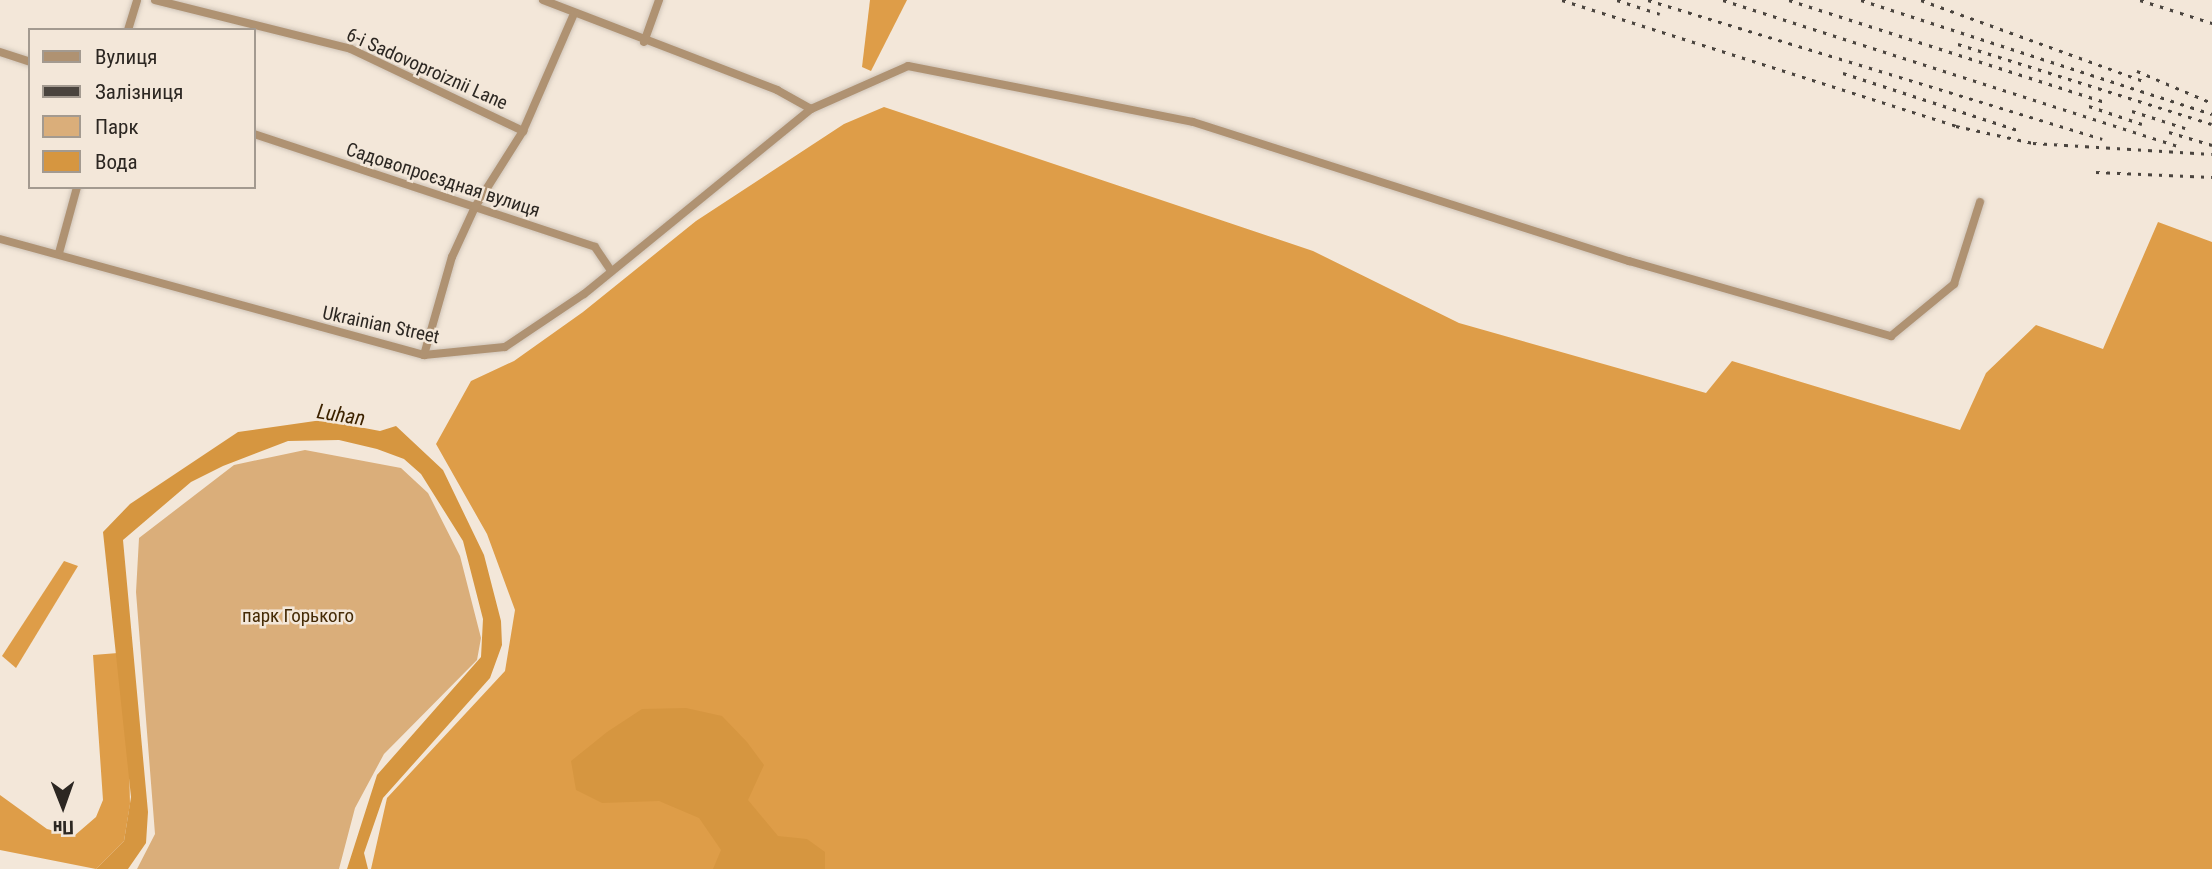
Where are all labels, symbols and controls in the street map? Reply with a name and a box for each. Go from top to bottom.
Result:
street label: 6-i Sadovoproiznii Lane [343,23,511,115]
legend [28,28,256,189]
text: Вулиця [95,45,157,69]
text: Залізниця [95,80,184,104]
text: Парк [95,115,139,139]
street label: Садовопроєздная вулиця [343,138,543,222]
text: Вода [95,150,138,174]
street label: Ukrainian Street [320,301,442,349]
water label: Luhan [315,399,367,431]
park label: парк Горького [242,605,354,627]
north arrow [28,771,98,841]
text: Пн [53,816,74,839]

